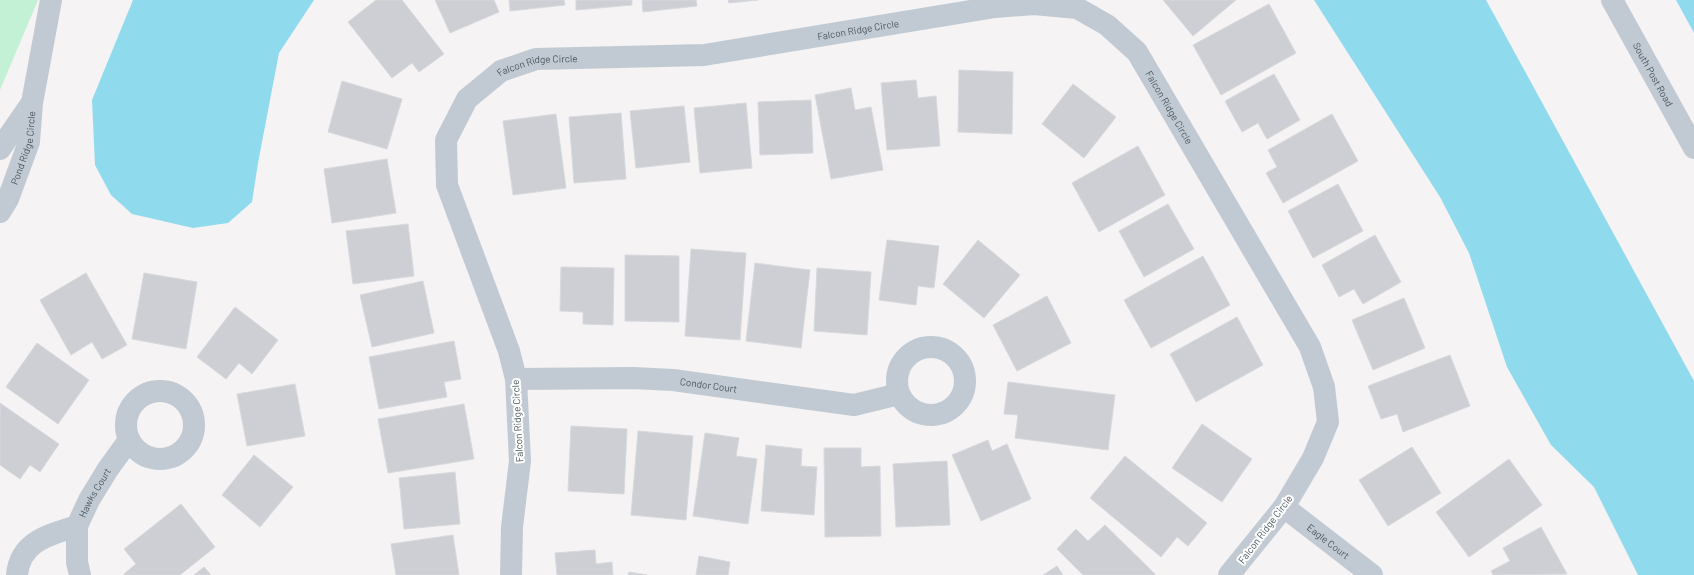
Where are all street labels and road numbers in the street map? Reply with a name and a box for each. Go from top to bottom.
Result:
street label: Falcon Ridge Circle [816,17,900,42]
street label: South Post Road [1631,40,1676,109]
street label: Falcon Ridge Circle [494,52,578,78]
street label: Falcon Ridge Circle [1143,69,1196,146]
street label: Pond Ridge Circle [8,111,37,186]
street label: Condor Court [679,375,738,395]
street label: Falcon Ridge Circle [509,379,525,463]
street label: Hawks Court [76,465,113,519]
street label: Falcon Ridge Circle [1235,492,1295,566]
street label: Eagle Court [1305,521,1352,562]

